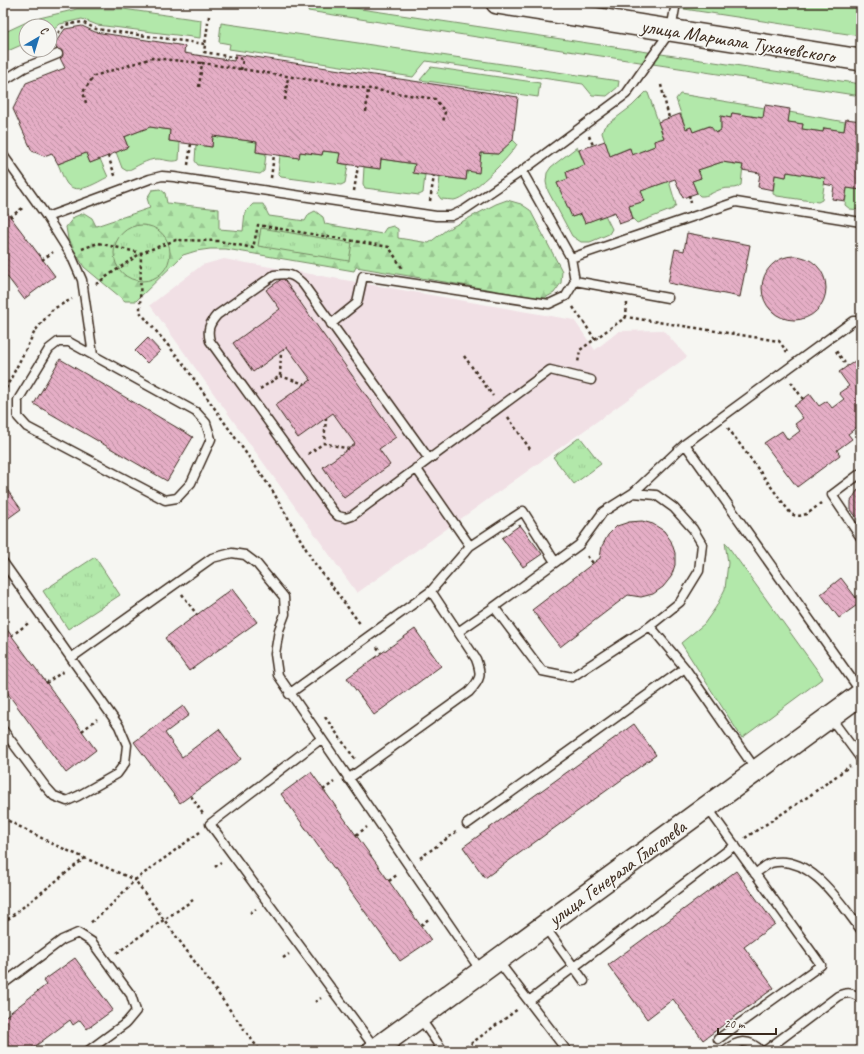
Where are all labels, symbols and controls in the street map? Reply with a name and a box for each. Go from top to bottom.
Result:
street label: улица Маршала Тухачевского [638,13,839,69]
north arrow [18,18,58,58]
text: С [38,23,52,38]
street label: улица Генерала Глаголева [542,813,693,932]
scale bar [718,1010,776,1036]
text: 20 m [724,1016,746,1032]

